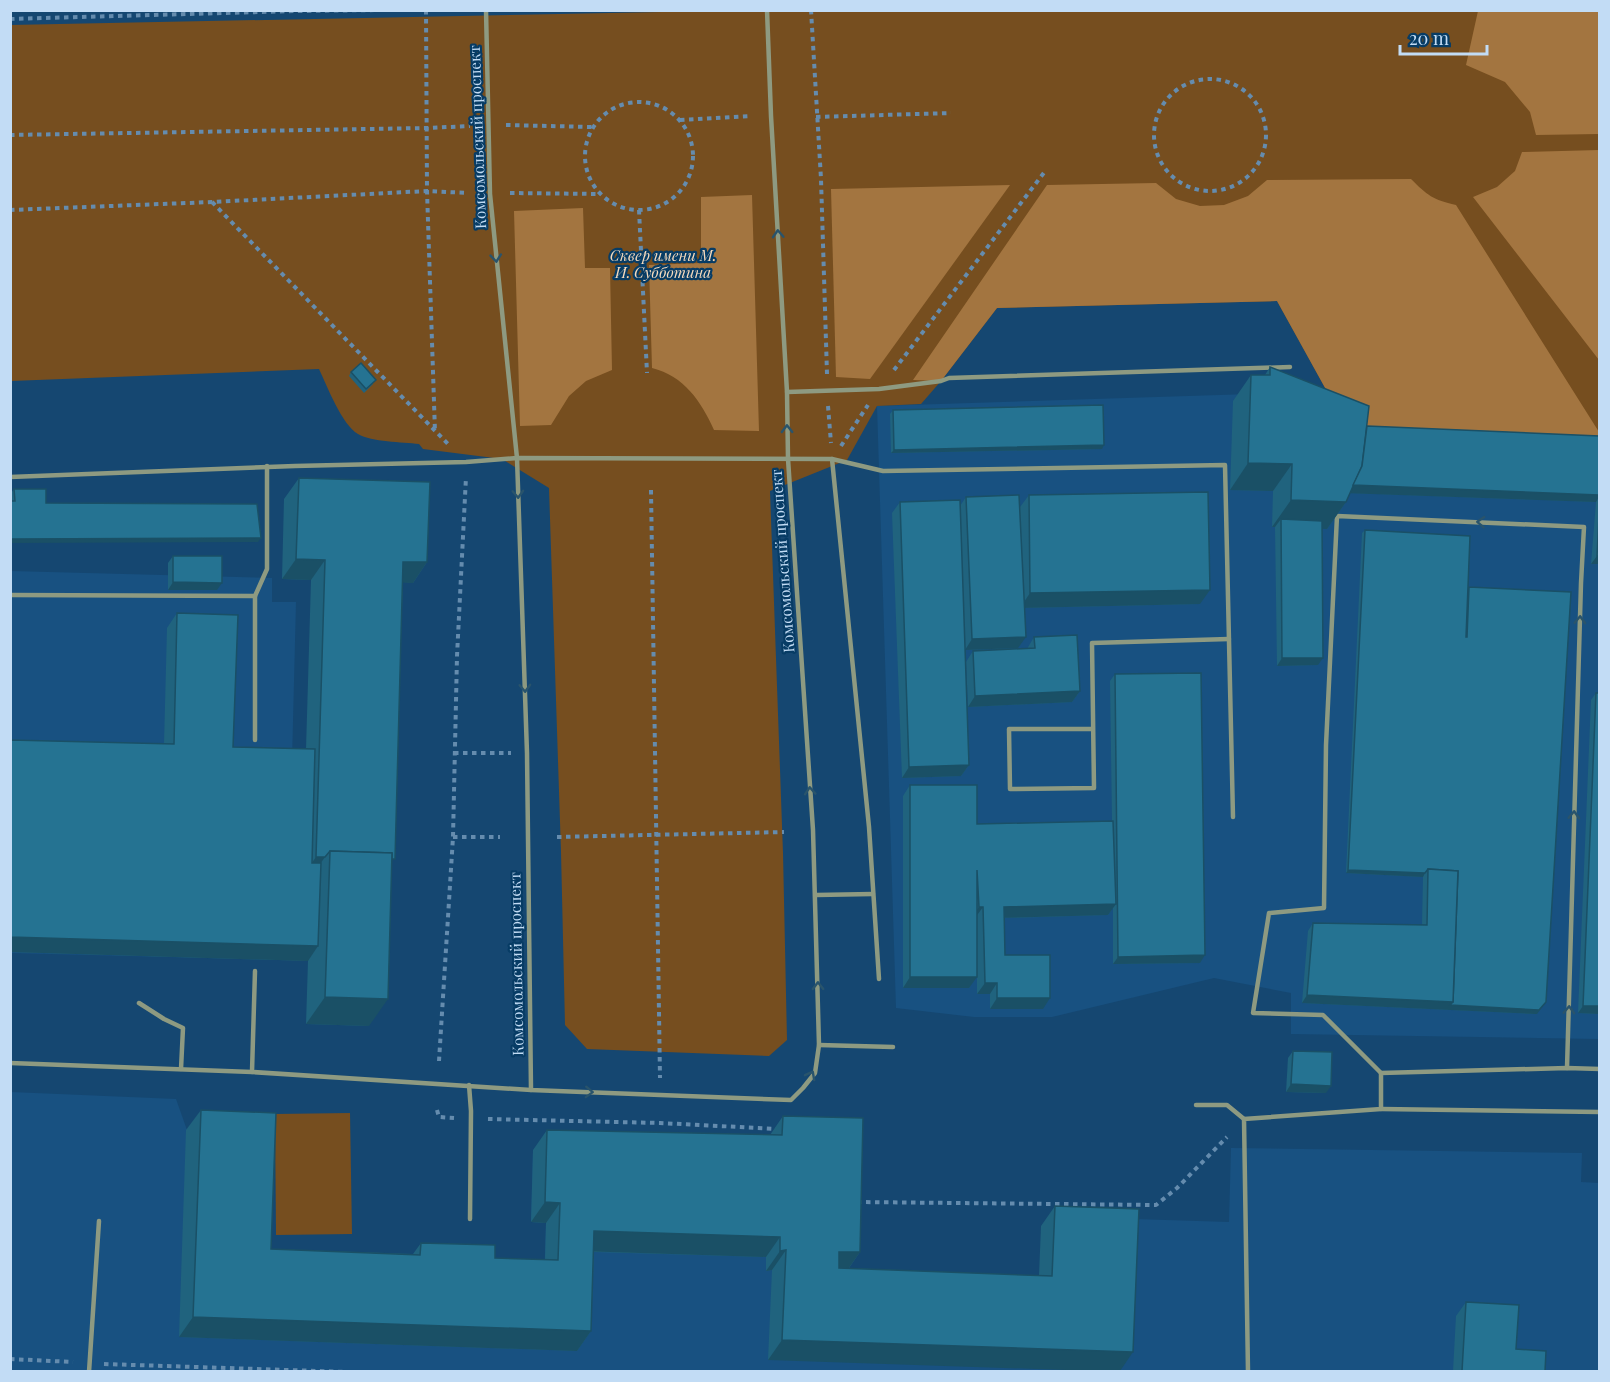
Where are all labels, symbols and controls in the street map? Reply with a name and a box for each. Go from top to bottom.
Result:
scale bar [1400,18,1487,56]
text: 20 m [1409,26,1449,50]
street label: Комсомольский проспект [464,45,490,229]
one-way arrow [772,230,785,239]
park label: Сквер имени М. И. Субботина [610,245,716,282]
one-way arrow [489,253,502,262]
one-way arrow [781,425,793,434]
street label: Комсомольский проспект [766,469,798,653]
one-way arrow [512,489,525,498]
one-way arrow [1477,516,1486,529]
one-way arrow [1573,615,1586,624]
one-way arrow [518,684,531,693]
one-way arrow [804,787,817,796]
one-way arrow [1568,810,1581,819]
street label: Комсомольский проспект [504,872,528,1056]
one-way arrow [811,982,824,991]
one-way arrow [1563,1005,1575,1014]
one-way arrow [804,1071,815,1081]
one-way arrow [585,1086,594,1099]

